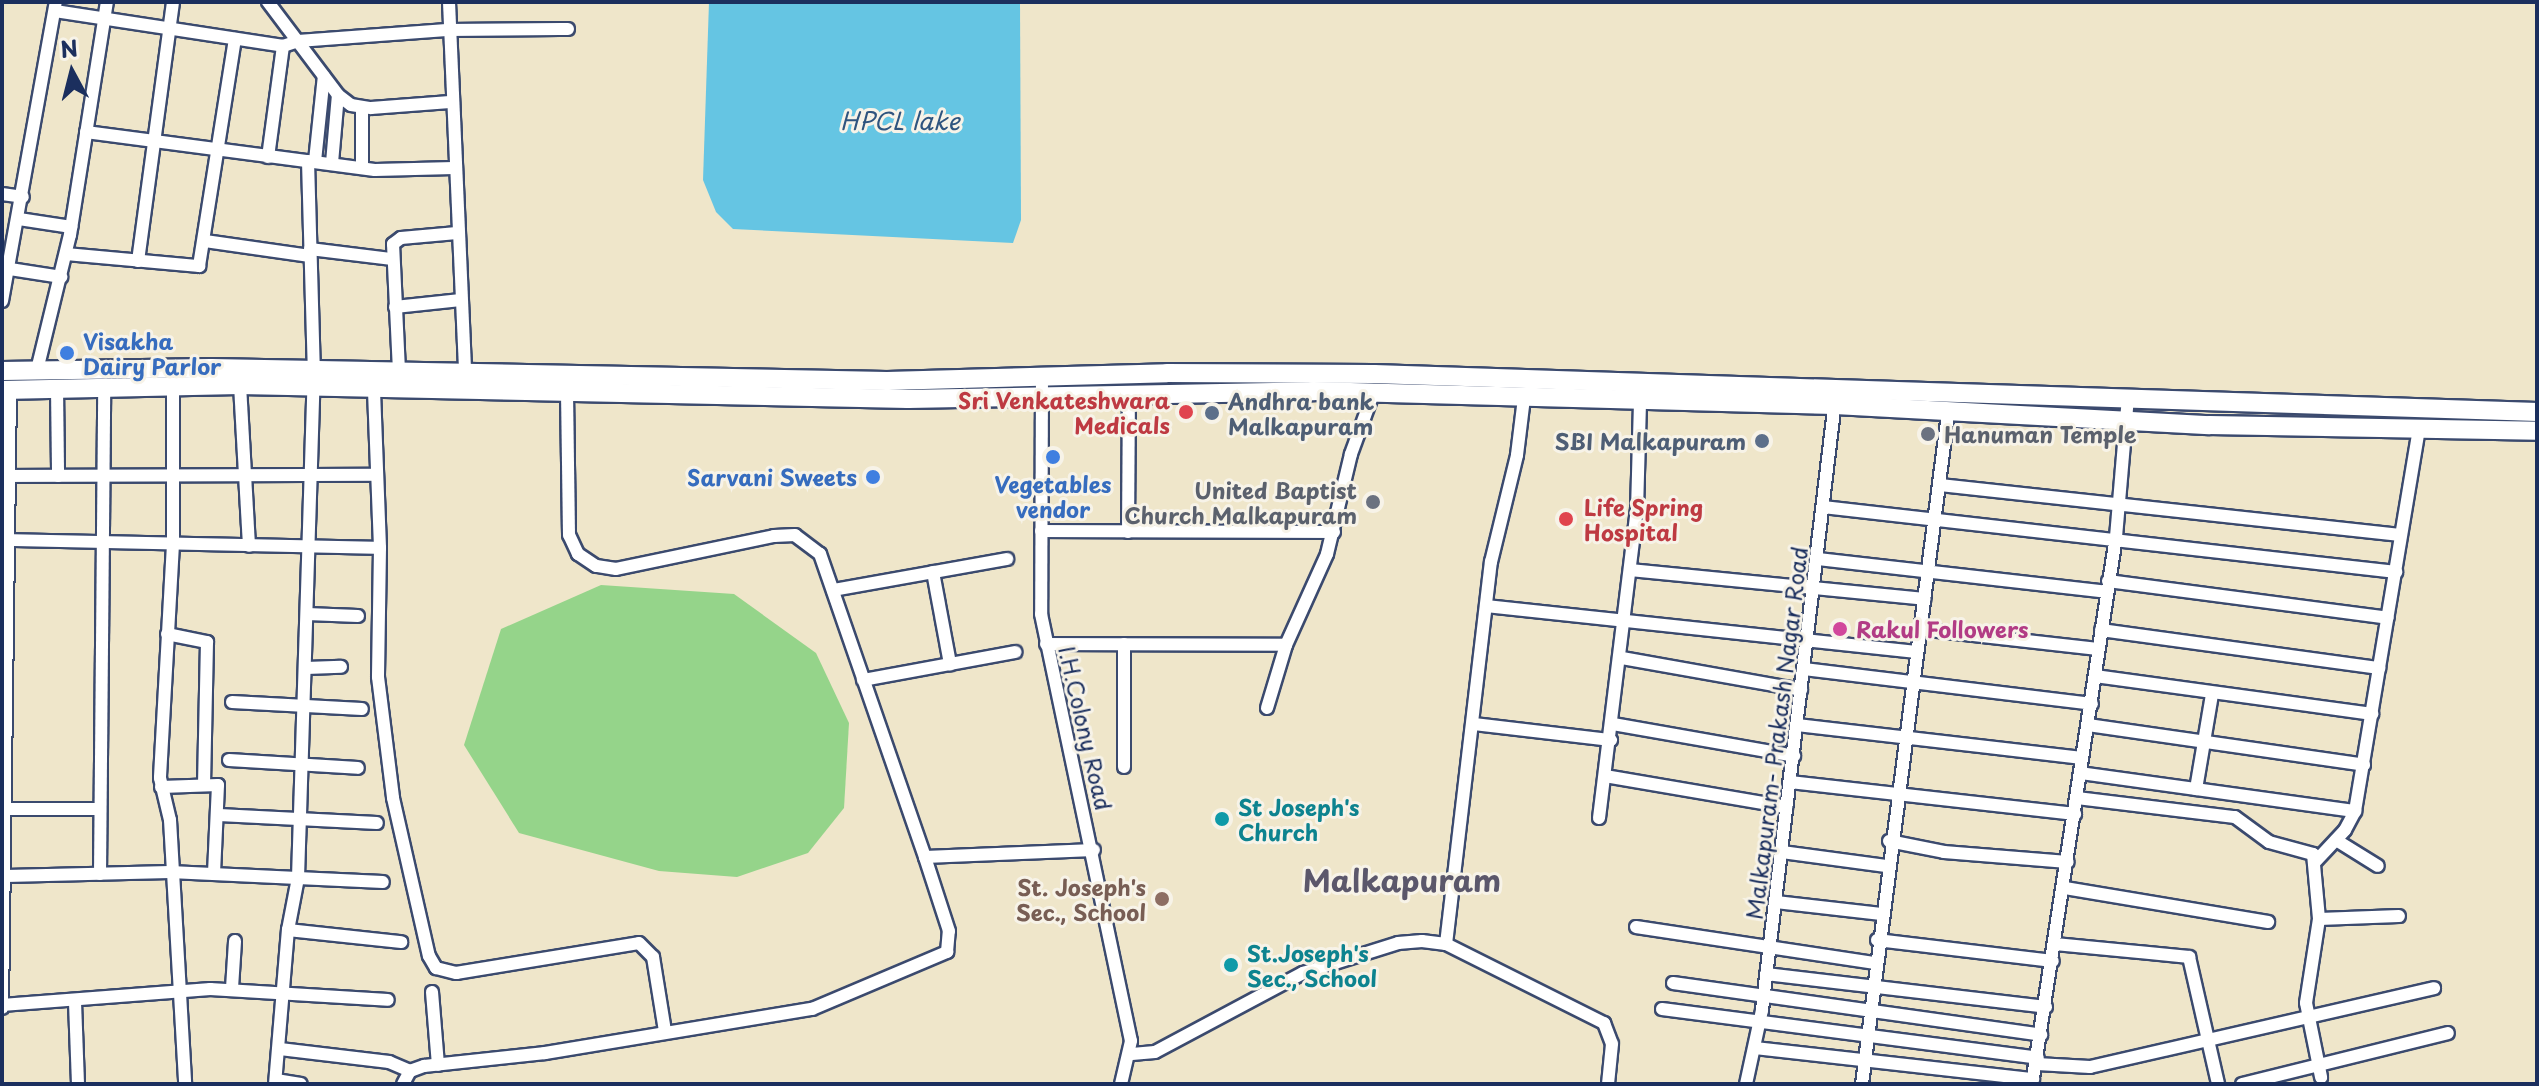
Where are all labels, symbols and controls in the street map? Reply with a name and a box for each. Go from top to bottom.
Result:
text: N [58,30,80,65]
north arrow [32,32,112,112]
water label: HPCL lake [839,107,961,135]
place label: Visakha Dairy Parlor [83,327,223,378]
marker: Visakha Dairy Parlor [58,344,76,362]
place label: Sri Venkateshwara Medicals [957,386,1170,438]
place label: Andhra bank Malkapuram [1228,387,1374,438]
marker: Sri Venkateshwara Medicals [1177,403,1195,421]
marker: Andhra bank Malkapuram [1203,404,1221,422]
place label: Hanuman Temple [1944,421,2135,447]
marker: Hanuman Temple [1919,425,1937,443]
place label: SBI Malkapuram [1558,428,1746,454]
marker: SBI Malkapuram [1753,432,1771,450]
marker: Vegetables vendor [1044,448,1062,466]
place label: Sarvani Sweets [687,464,857,490]
marker: Sarvani Sweets [864,468,882,486]
place label: Vegetables vendor [994,470,1112,522]
place label: United Baptist Church Malkapuram [1124,476,1357,528]
marker: United Baptist Church Malkapuram [1364,493,1382,511]
place label: Life Spring Hospital [1584,493,1704,544]
marker: Life Spring Hospital [1555,508,1577,530]
street label: Malkapuram- Prakash Nagar Road [1740,545,1812,921]
place label: Rakul Followers [1856,616,2030,642]
marker: Rakul Followers [1831,620,1849,638]
street label: I.H.Colony Road [1054,644,1118,812]
place label: St Joseph's Church [1238,793,1360,844]
marker: St Joseph's Church [1213,810,1231,828]
district label: Malkapuram [1303,862,1501,898]
place label: St. Joseph's Sec., School [1016,873,1146,924]
marker: St. Joseph's Sec., School [1153,890,1171,908]
place label: St.Joseph's Sec., School [1247,939,1377,990]
marker: St.Joseph's Sec., School [1222,956,1240,974]

